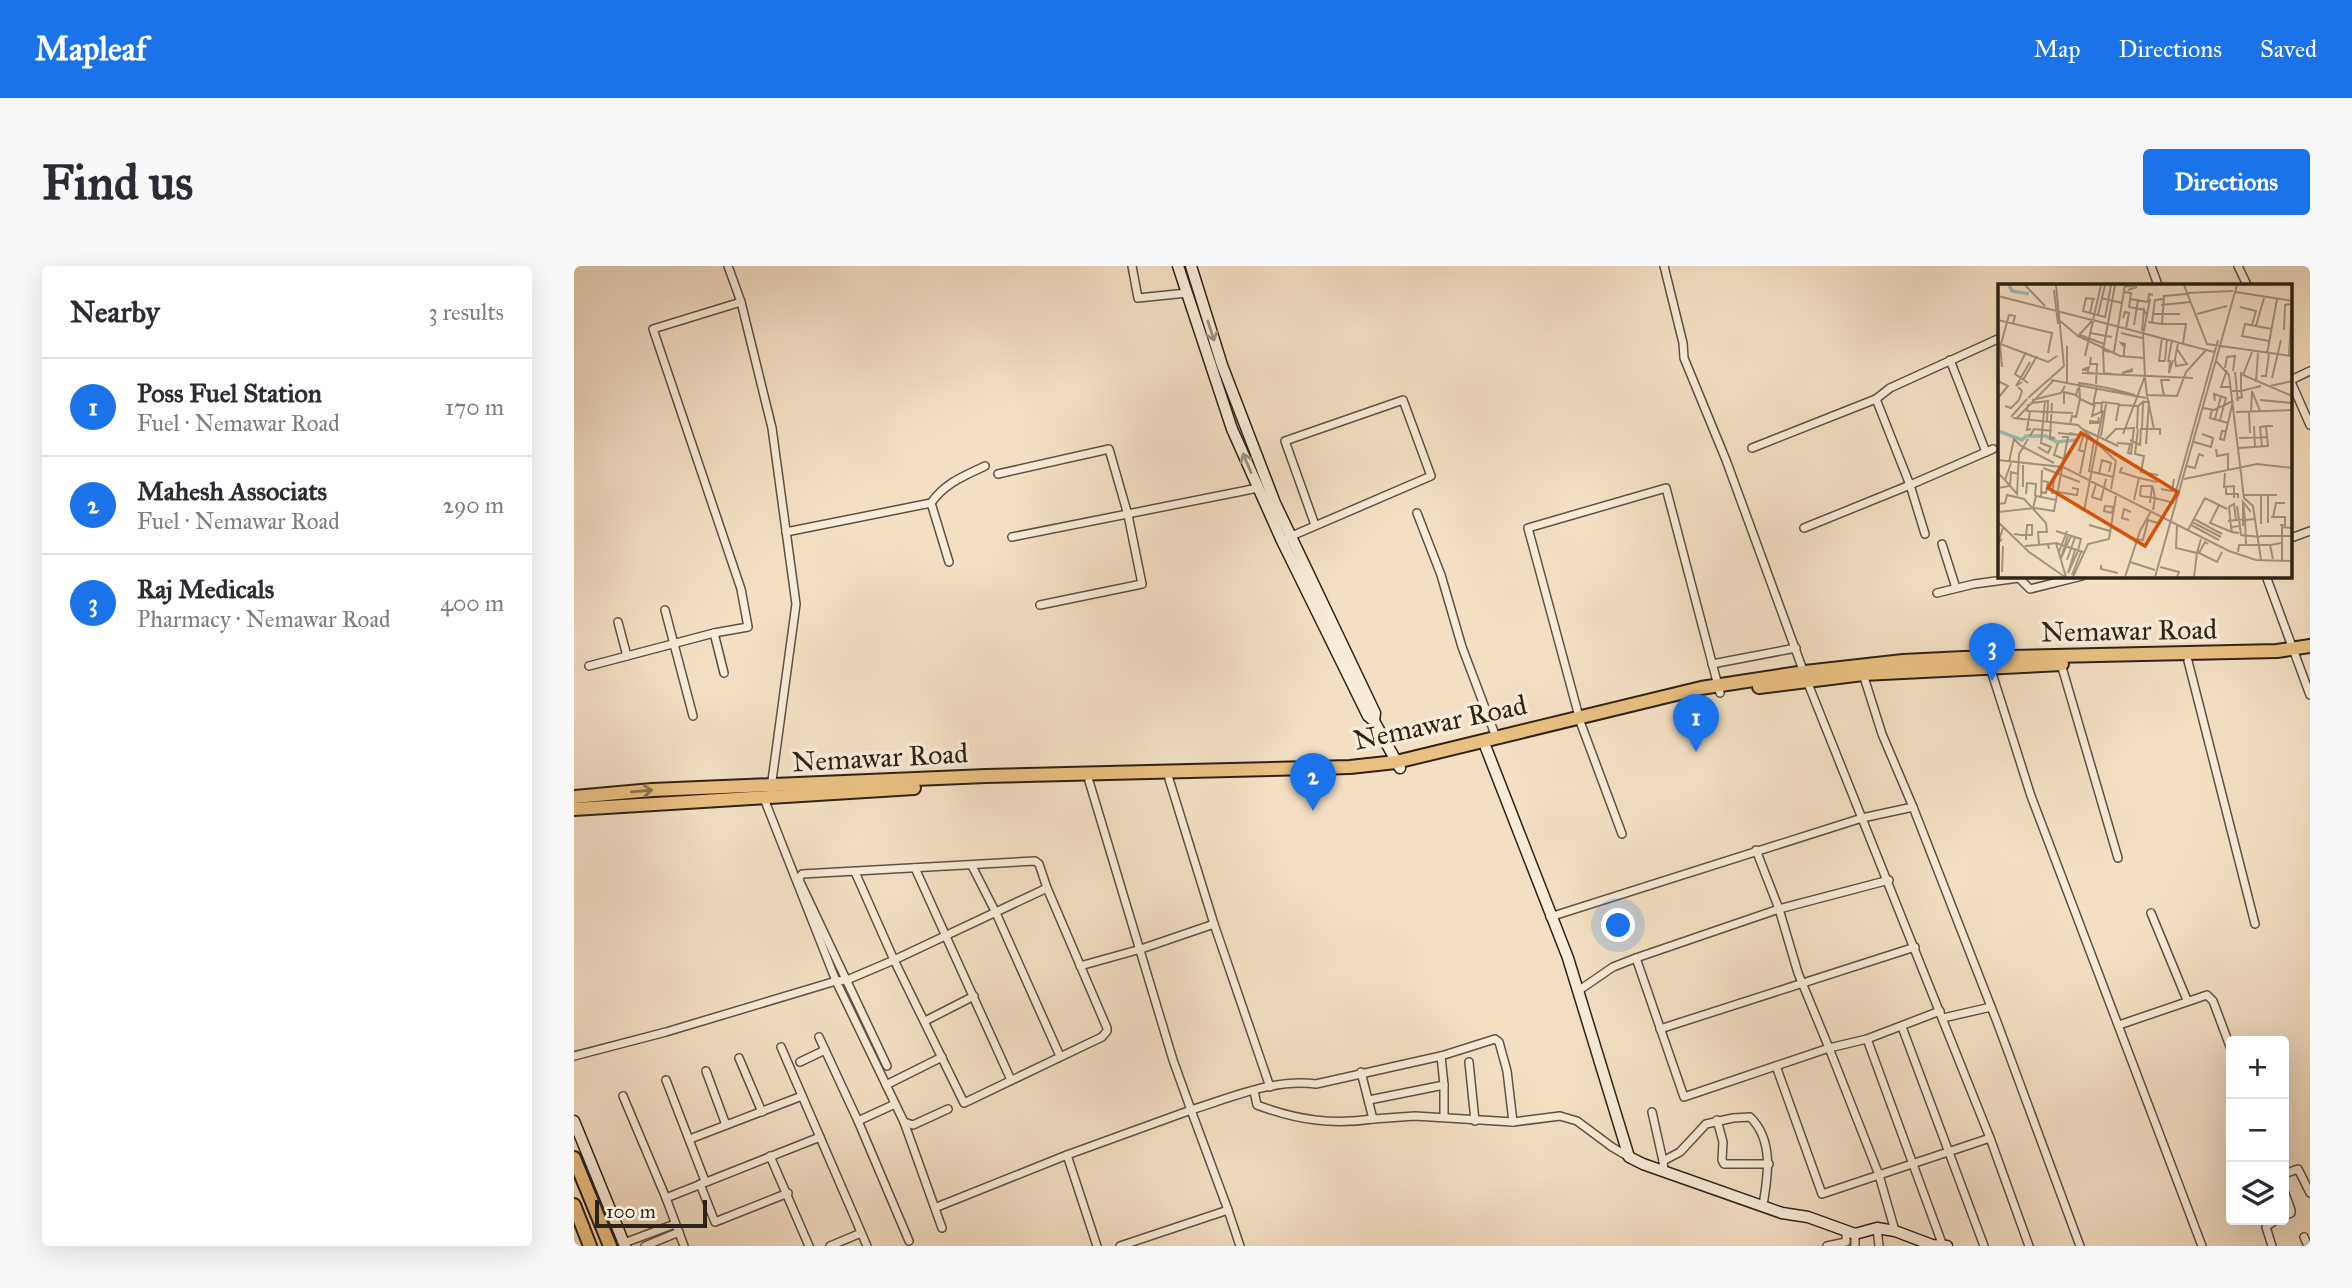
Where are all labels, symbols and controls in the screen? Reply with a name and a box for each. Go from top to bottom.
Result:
text: Mapleaf [35,29,147,69]
text: Map [2034,34,2081,64]
text: Directions [2119,34,2222,64]
text: Saved [2260,34,2317,64]
button: Directions [2143,149,2310,215]
text: Find us [42,153,193,212]
inset map [1998,284,2292,578]
text: Nearby [70,294,160,330]
text: 3 results [428,298,504,326]
one-way arrow [1206,320,1219,342]
text: Poss Fuel Station [137,377,322,409]
text: 1 [88,393,98,421]
text: 170 m [445,393,504,421]
text: Fuel · Nemawar Road [137,409,340,437]
one-way arrow [1240,453,1253,475]
text: Mahesh Associats [137,475,327,507]
text: 2 [87,491,99,519]
text: 290 m [443,491,504,519]
text: Fuel · Nemawar Road [137,507,340,535]
text: Raj Medicals [137,573,274,605]
text: 3 [88,589,98,617]
text: 400 m [440,589,504,617]
text: Pharmacy · Nemawar Road [137,605,391,633]
street label: Nemawar Road [2041,611,2218,650]
pin: 3 [1969,623,2015,681]
street label: Nemawar Road [1350,687,1530,758]
pin: 1 [1673,694,1719,752]
street label: Nemawar Road [791,735,969,780]
pin: 2 [1290,753,1336,811]
one-way arrow [630,784,653,797]
your location [1601,908,1635,942]
map controls [2226,1036,2289,1225]
button: + [2226,1036,2289,1099]
button: − [2226,1099,2289,1162]
button: layers [2226,1162,2289,1225]
scale bar [595,1197,707,1229]
text: 100 m [606,1200,656,1223]

